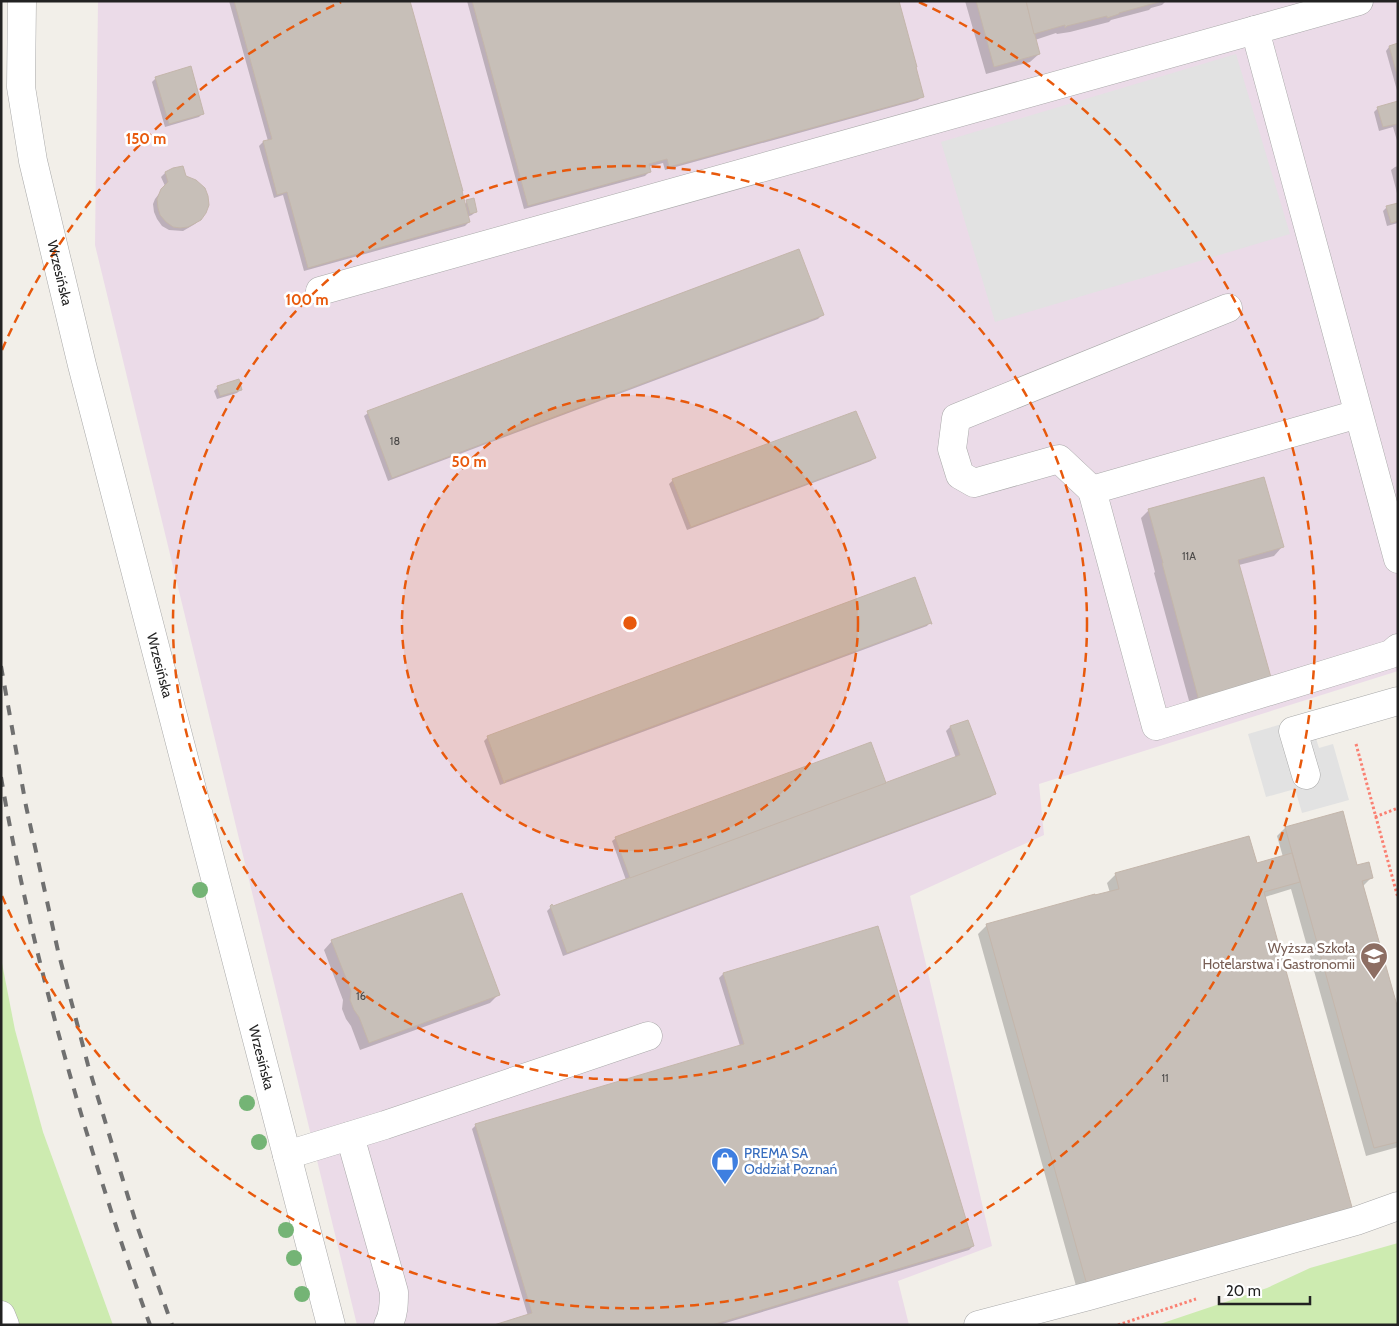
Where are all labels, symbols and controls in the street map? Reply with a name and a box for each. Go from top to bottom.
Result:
text: 150 m [126,130,166,148]
street label: Wrzesińska [43,239,76,307]
text: 100 m [285,291,329,309]
house number: 18 [390,434,400,448]
text: 50 m [451,453,487,471]
house number: 11A [1182,549,1196,563]
centre of rings [621,614,639,632]
street label: Wrzesińska [143,631,177,700]
place label: Wyższa Szkoła Hotelarstwa i Gastronomii [1203,939,1355,973]
school or university icon: Wyższa Szkoła Hotelarstwa i Gastronomii [1359,941,1389,980]
house number: 16 [356,989,366,1003]
street label: Wrzesińska [245,1023,279,1092]
house number: 11 [1161,1071,1169,1085]
place label: PREMA SA Oddział Poznań [744,1144,837,1178]
shop icon: PREMA SA Oddział Poznań [710,1146,740,1185]
scale bar [1219,1274,1310,1306]
text: 20 m [1226,1282,1261,1300]

